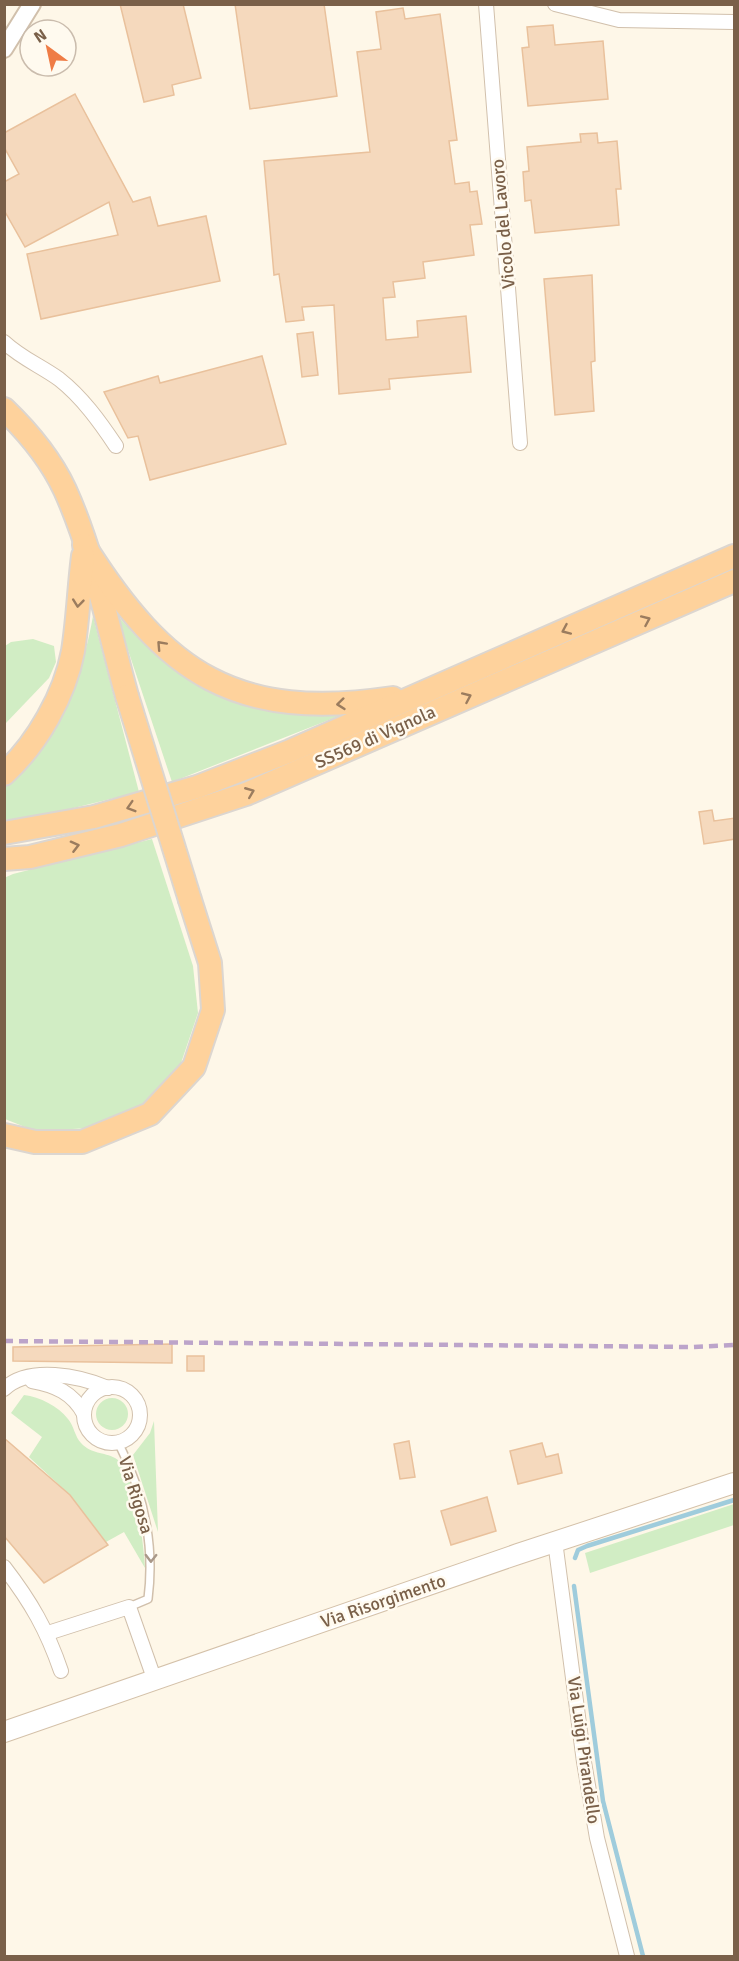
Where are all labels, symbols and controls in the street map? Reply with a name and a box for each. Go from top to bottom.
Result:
north arrow [18,18,78,78]
text: N [30,25,50,48]
street label: Vicolo del Lavoro [486,158,520,290]
one-way arrow [72,599,85,608]
one-way arrow [639,615,650,627]
one-way arrow [561,623,572,635]
one-way arrow [158,641,169,652]
one-way arrow [461,693,472,705]
one-way arrow [336,697,345,710]
street label: SS569 di Vignola [311,701,439,773]
one-way arrow [243,787,254,799]
one-way arrow [126,800,137,812]
one-way arrow [70,840,80,853]
street label: Via Rigosa [114,1454,158,1536]
one-way arrow [145,1554,157,1563]
street label: Via Risorgimento [318,1569,448,1633]
street label: Via Luigi Pirandello [563,1675,605,1825]

